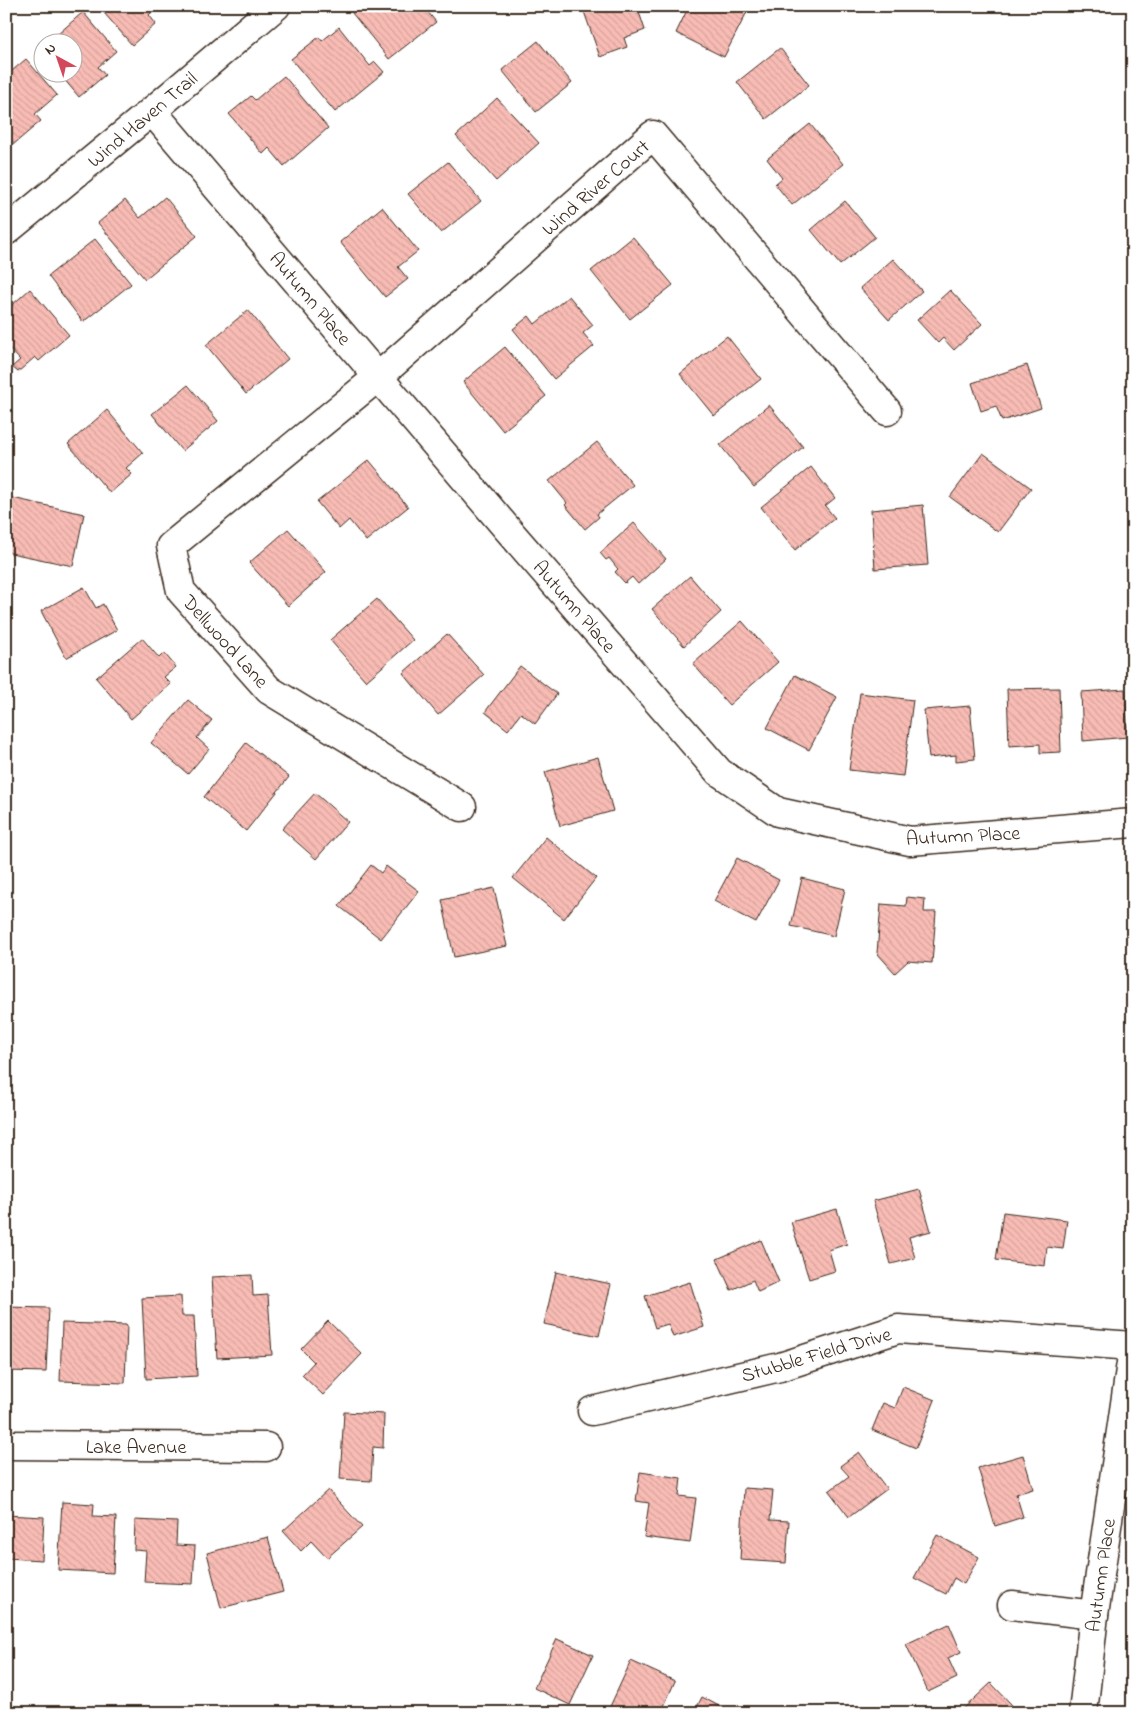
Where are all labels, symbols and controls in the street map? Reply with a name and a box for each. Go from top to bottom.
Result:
north arrow [32,32,82,82]
text: N [40,38,61,60]
street label: Wind Haven Trail [82,66,205,176]
street label: Wind River Court [536,133,657,244]
street label: Autumn Place [261,246,357,353]
street label: Autumn Place [525,555,622,660]
street label: Dellwood Lane [173,589,274,696]
street label: Autumn Place [905,820,1021,855]
street label: Stubble Field Drive [738,1321,895,1392]
street label: Lake Avenue [86,1434,186,1463]
street label: Autumn Place [1080,1517,1125,1634]

